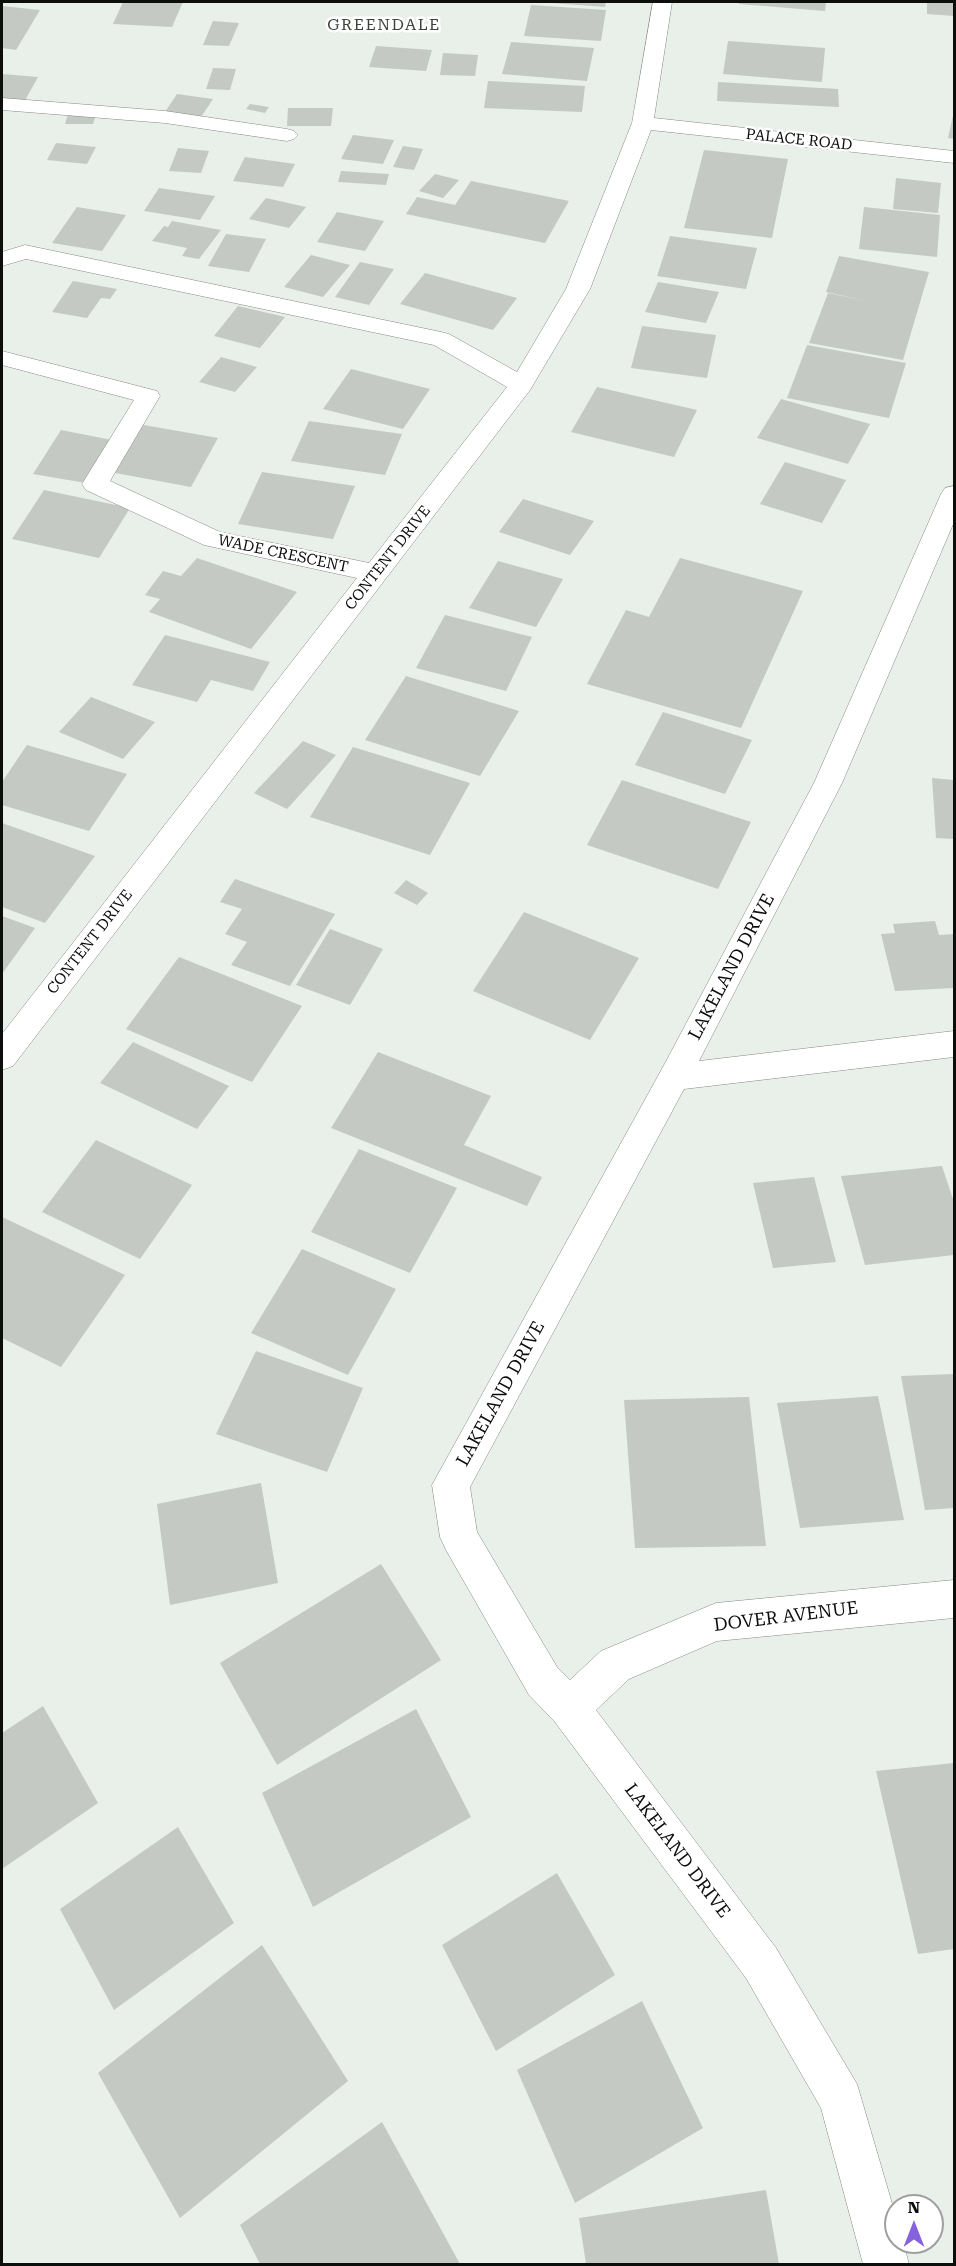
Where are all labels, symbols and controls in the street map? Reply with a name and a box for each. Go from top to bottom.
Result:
district label: GREENDALE [327,15,441,35]
street label: PALACE ROAD [745,125,853,155]
street label: CONTENT DRIVE [342,502,434,614]
street label: WADE CRESCENT [216,531,350,577]
street label: CONTENT DRIVE [44,886,136,998]
street label: LAKELAND DRIVE [684,890,780,1044]
street label: LAKELAND DRIVE [452,1318,550,1470]
street label: DOVER AVENUE [713,1597,859,1637]
street label: LAKELAND DRIVE [619,1780,735,1922]
north arrow [884,2194,944,2254]
text: N [908,2198,920,2217]

